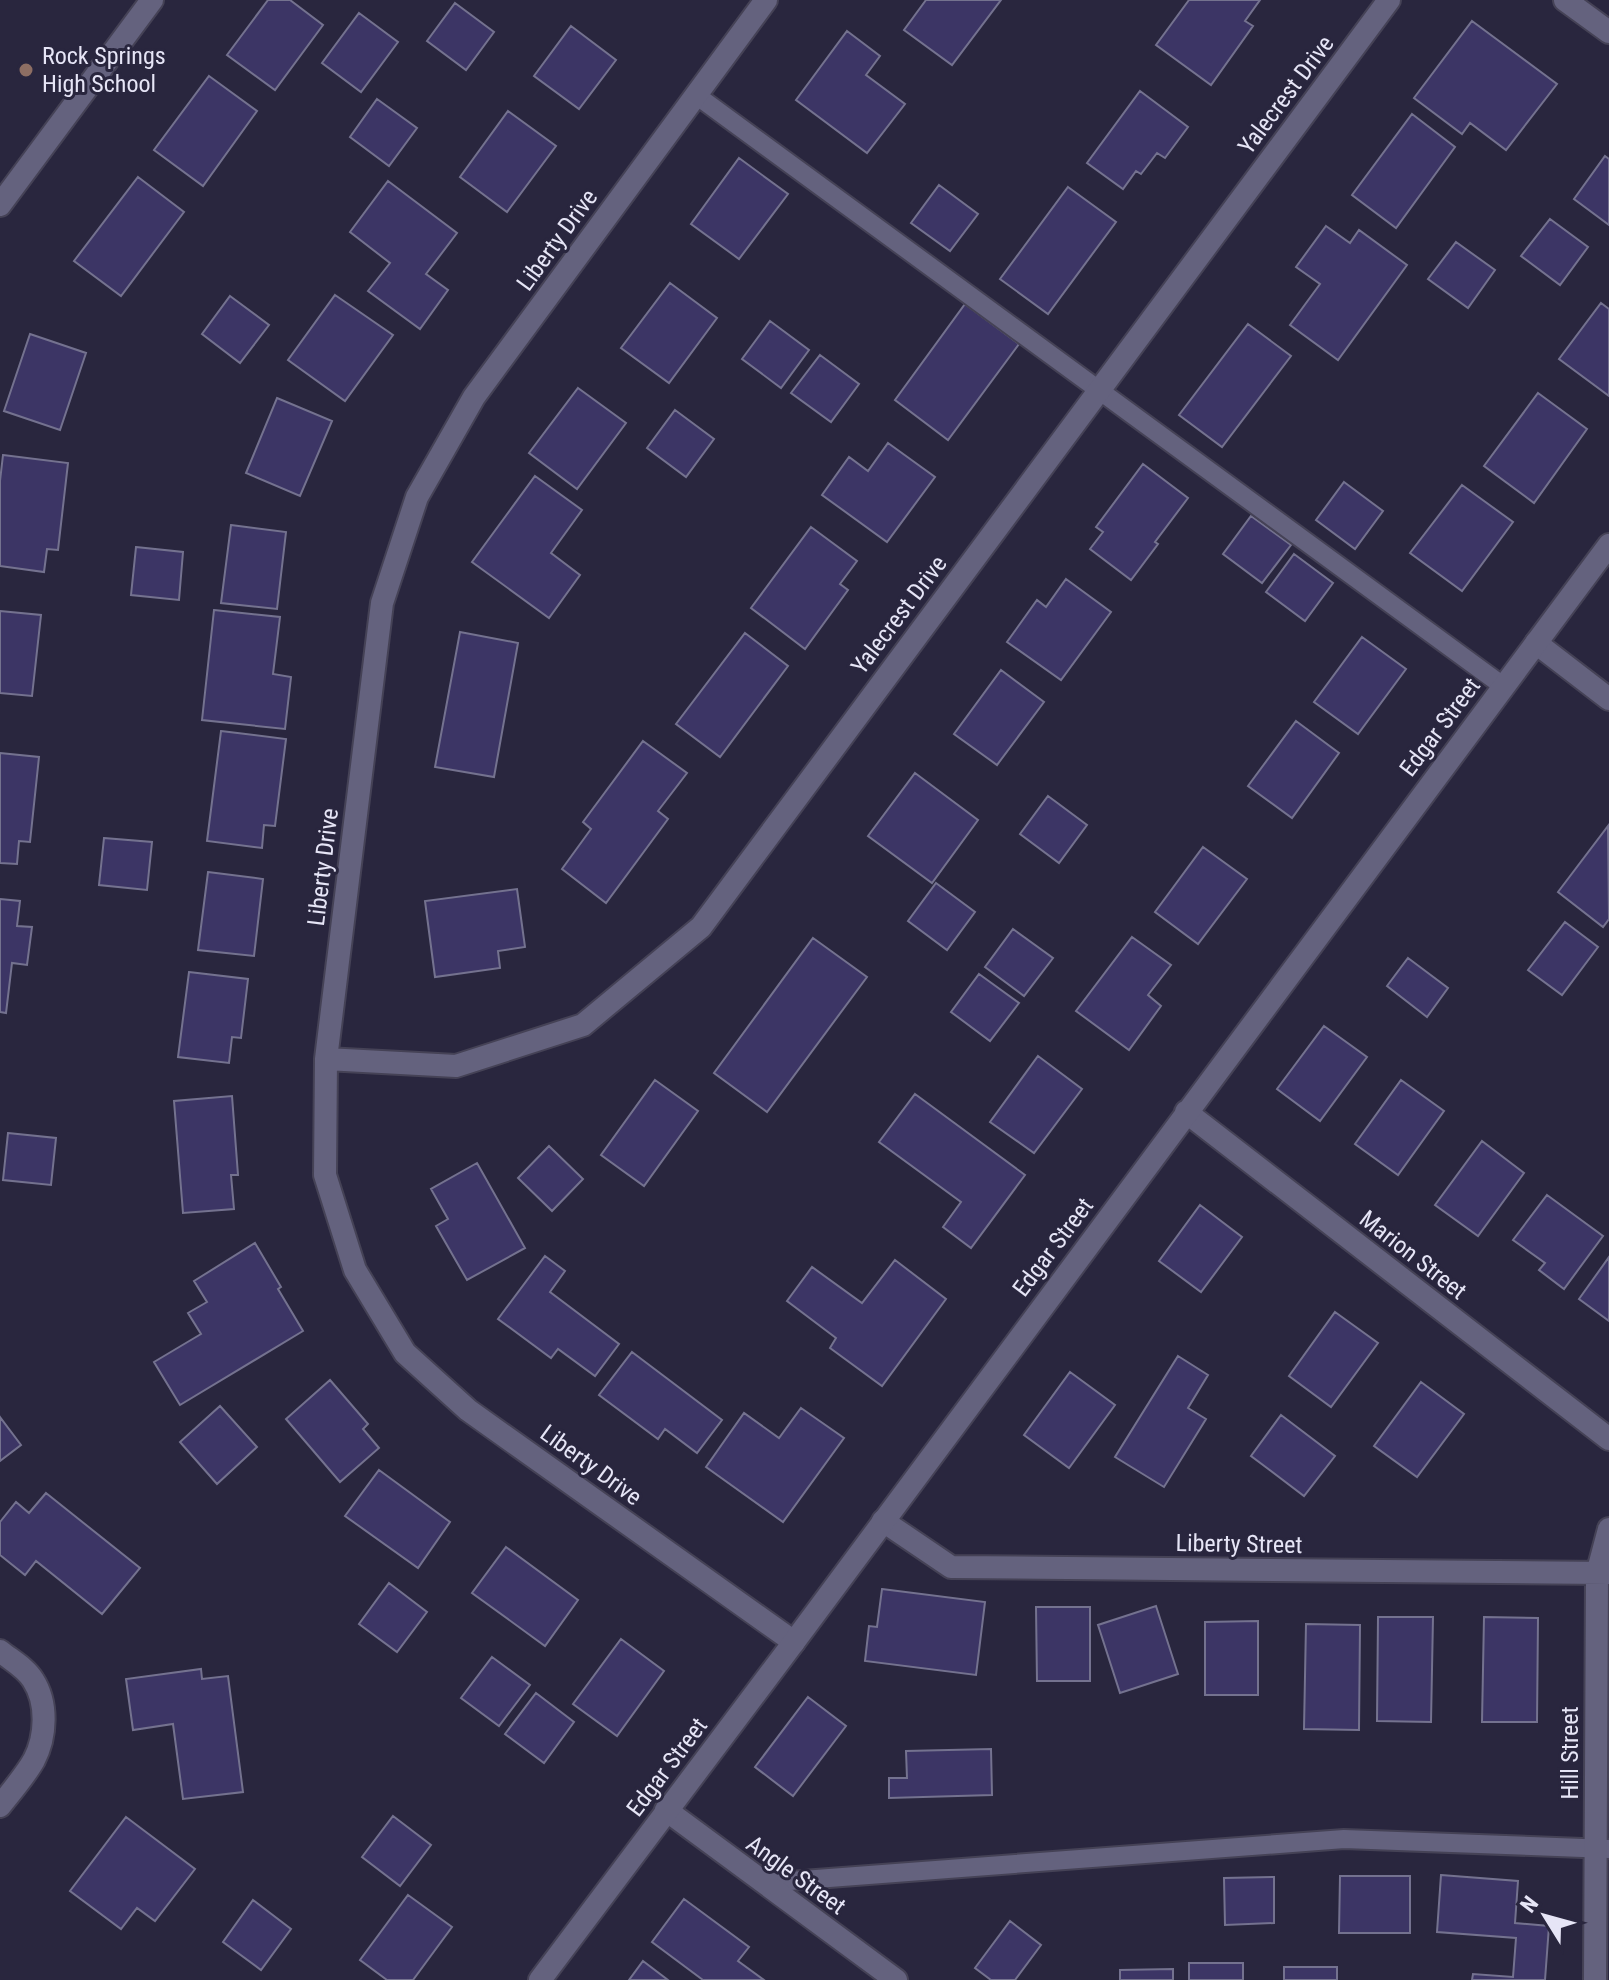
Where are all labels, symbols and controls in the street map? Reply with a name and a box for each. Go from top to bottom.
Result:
street label: Yalecrest Drive [1232,30,1340,160]
place label: Rock Springs High School [42,42,166,98]
marker: Rock Springs High School [17,61,35,79]
street label: Liberty Drive [511,184,603,296]
street label: Yalecrest Drive [845,550,953,680]
street label: Edgar Street [1394,672,1486,782]
street label: Liberty Drive [302,807,344,927]
street label: Edgar Street [1007,1192,1099,1302]
street label: Marion Street [1354,1205,1472,1305]
street label: Liberty Drive [535,1419,647,1511]
street label: Liberty Street [1175,1529,1303,1559]
street label: Hill Street [1556,1706,1584,1800]
street label: Edgar Street [621,1712,713,1822]
street label: Angle Street [741,1830,851,1920]
north arrow [1505,1876,1585,1956]
text: N [1515,1891,1543,1917]

